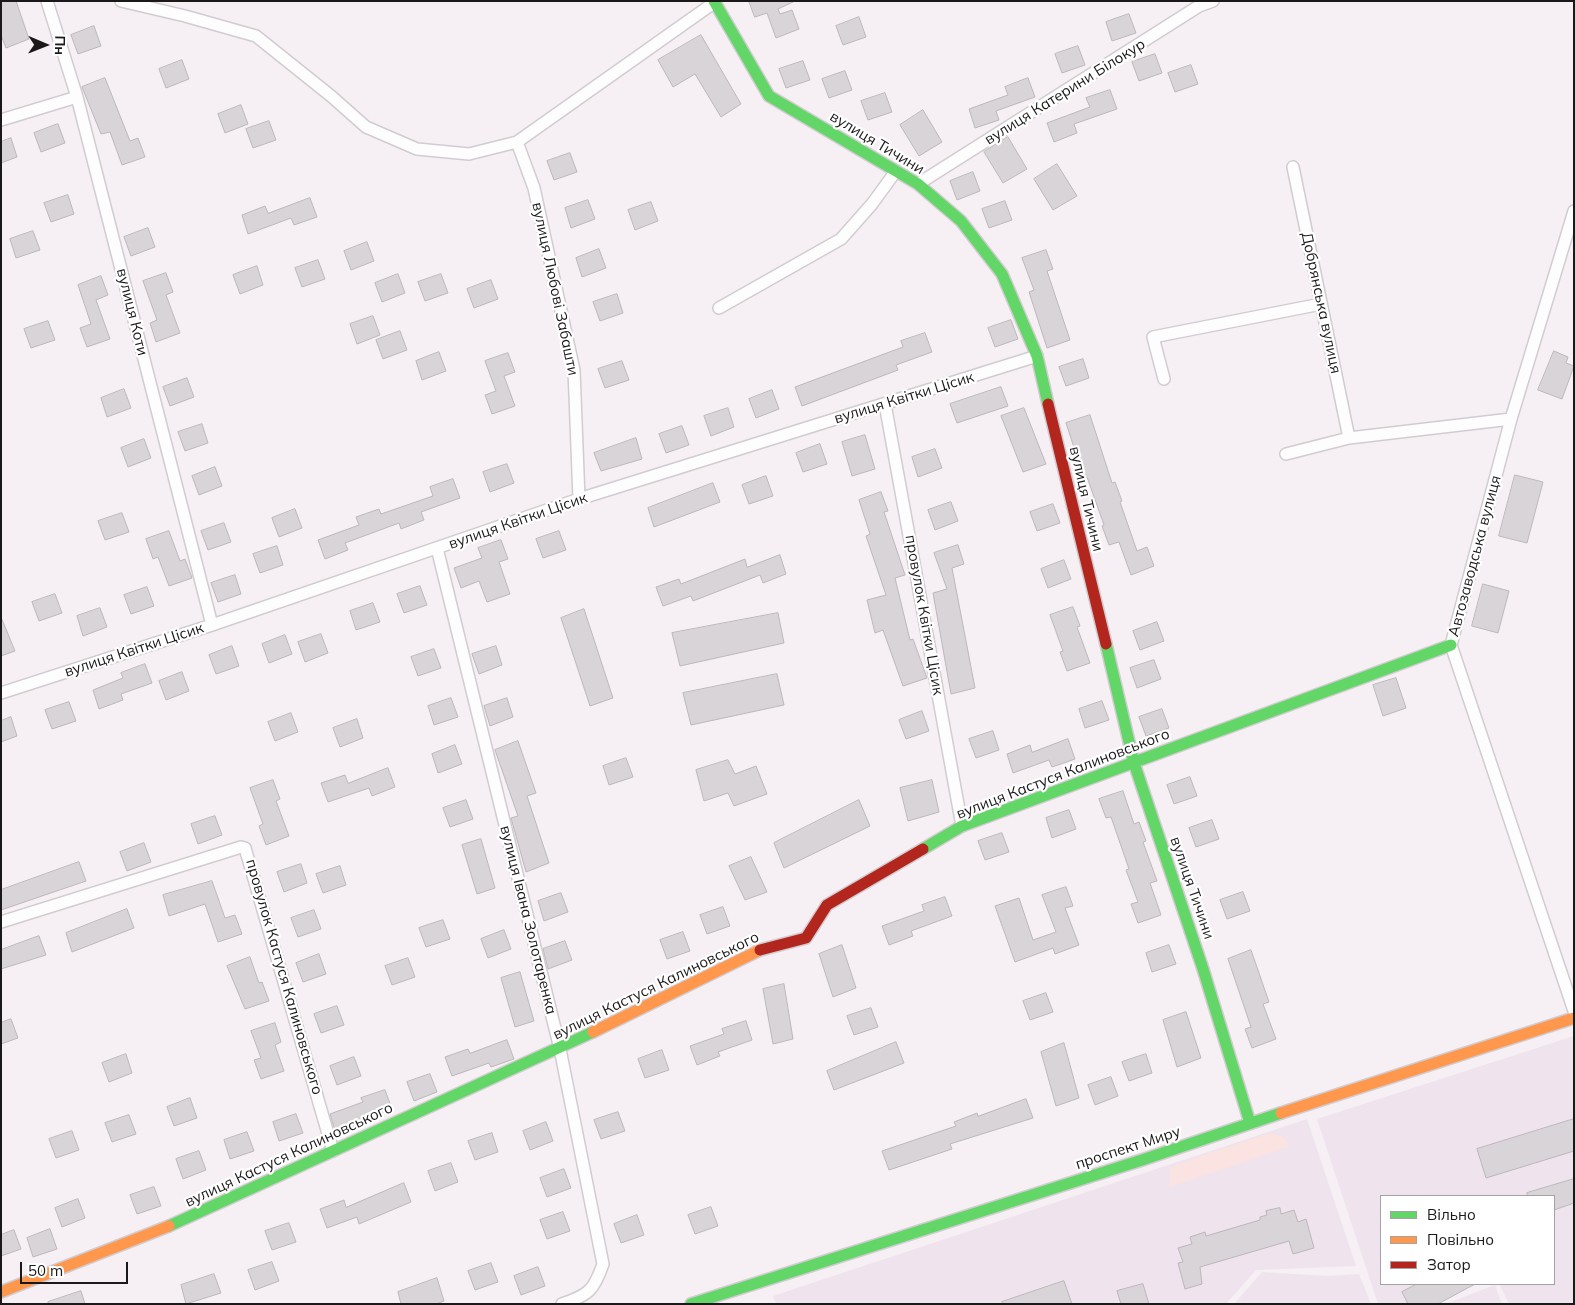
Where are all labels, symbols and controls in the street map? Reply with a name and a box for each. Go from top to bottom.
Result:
north arrow [20,20,70,70]
text: Пн [51,35,69,55]
street label: вулиця Катерини Білокур [981,35,1149,149]
street label: вулиця Тичини [826,108,928,178]
street label: вулиця Любові Забашти [528,201,582,377]
street label: Добрянська вулиця [1297,231,1345,375]
street label: вулиця Коти [112,266,152,358]
street label: вулиця Квітки Цісик [832,368,976,428]
street label: вулиця Тичини [1065,445,1107,553]
street label: Автозаводська вулиця [1445,473,1505,639]
street label: вулиця Квітки Цісик [446,489,590,553]
street label: провулок Квітки Цісик [901,533,947,697]
street label: вулиця Квітки Цісик [62,619,206,681]
street label: вулиця Кастуся Калиновського [954,725,1172,823]
street label: вулиця Івана Золотаренка [496,824,560,1016]
street label: вулиця Тичини [1166,834,1218,942]
street label: провулок Кастуся Калиновського [242,857,326,1097]
street label: вулиця Кастуся Калиновського [550,928,762,1044]
street label: вулиця Кастуся Калиновського [182,1099,396,1211]
street label: проспект Миру [1073,1123,1183,1173]
legend [1380,1195,1555,1285]
text: Вільно [1427,1205,1476,1224]
text: Повільно [1427,1230,1494,1249]
scale bar [22,1252,130,1284]
text: Затор [1427,1255,1471,1274]
text: 50 m [28,1261,63,1280]

